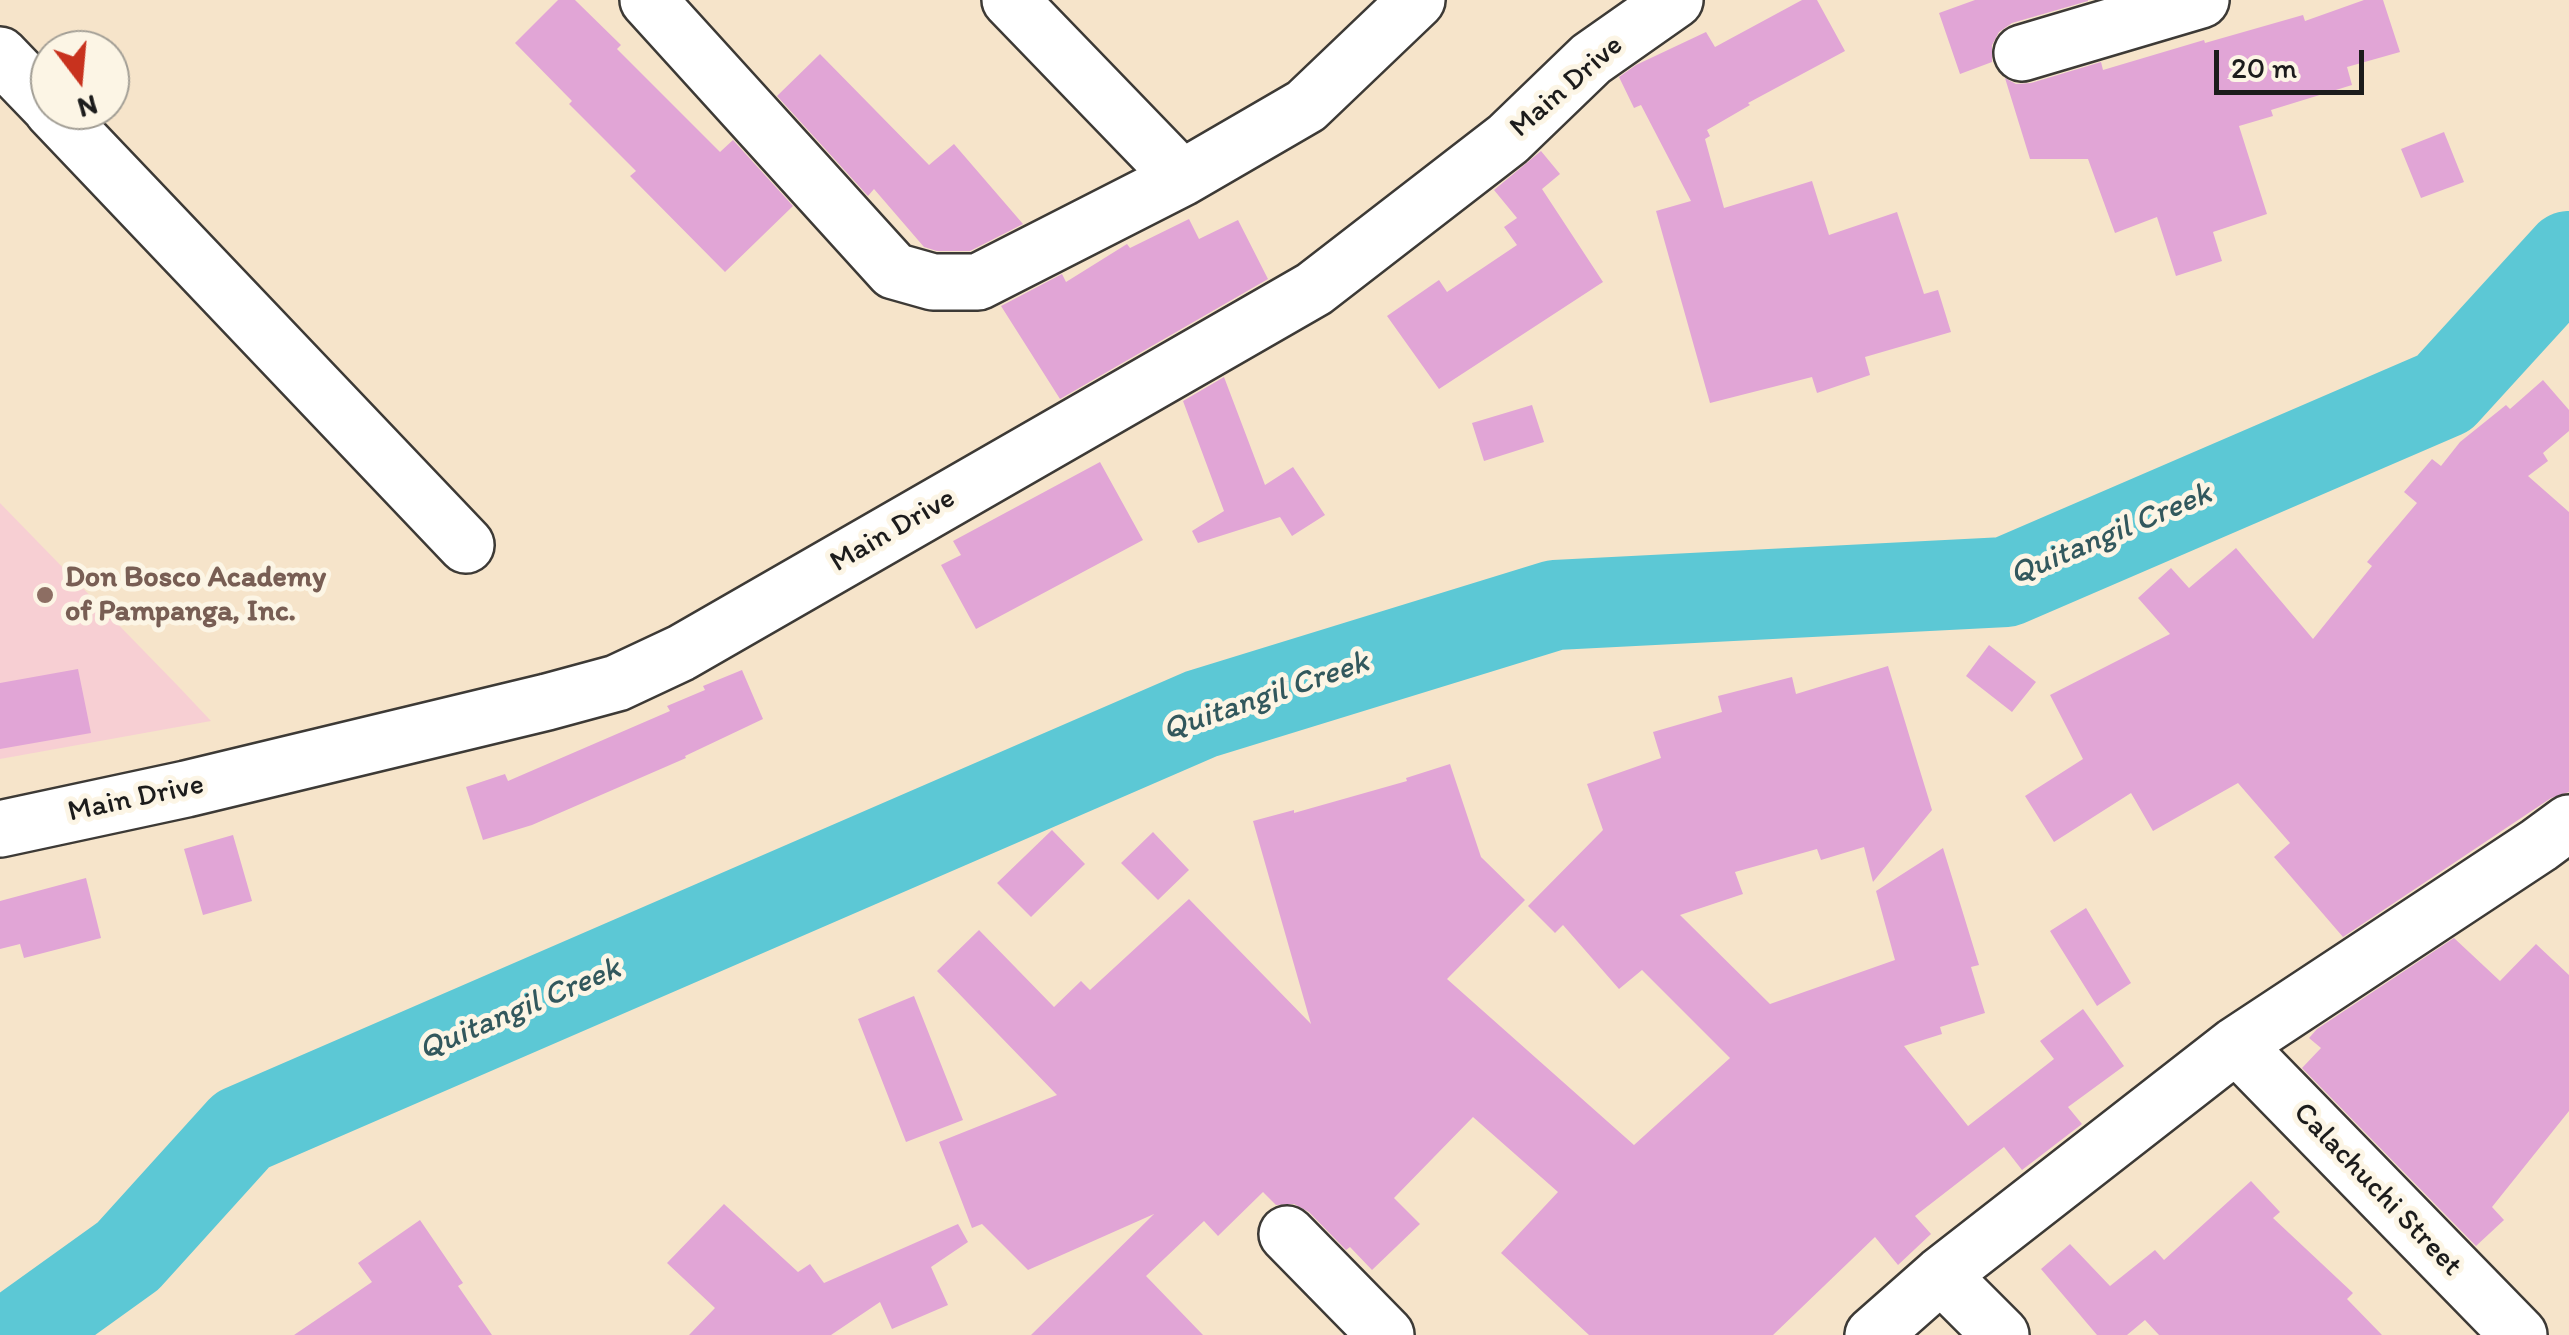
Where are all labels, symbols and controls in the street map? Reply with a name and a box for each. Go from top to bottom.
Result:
street label: Main Drive [1503,28,1631,146]
north arrow [30,30,130,130]
scale bar [2219,30,2369,92]
text: 20 m [2231,49,2297,86]
text: N [74,88,101,126]
water label: Quitangil Creek [2004,475,2218,595]
street label: Main Drive [824,481,962,581]
place label: Don Bosco Academy of Pampanga, Inc. [65,560,326,630]
marker: Don Bosco Academy of Pampanga, Inc. [34,584,56,606]
water label: Quitangil Creek [1158,644,1374,750]
street label: Main Drive [65,767,207,831]
water label: Quitangil Creek [413,950,627,1070]
street label: Calachuchi Street [2285,1096,2469,1284]

